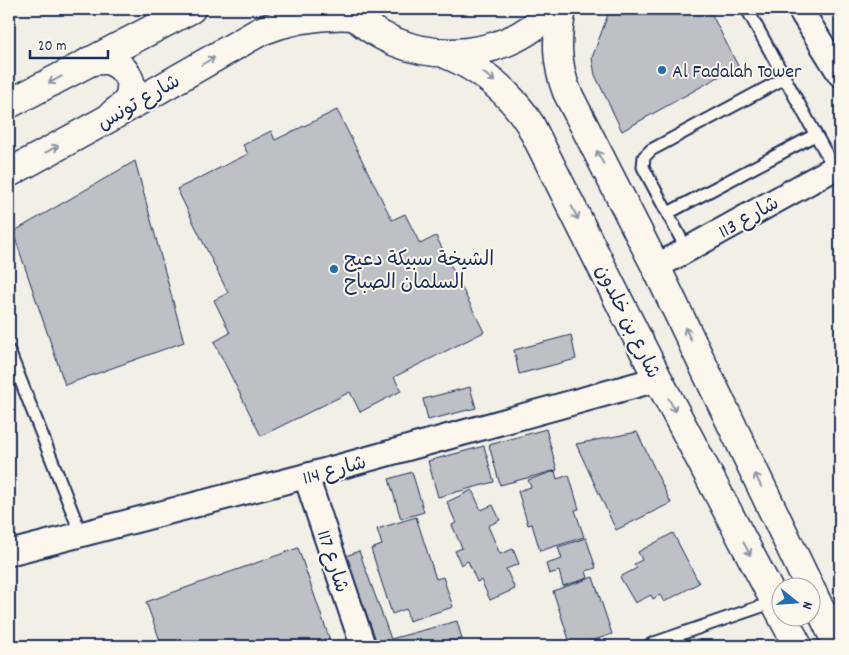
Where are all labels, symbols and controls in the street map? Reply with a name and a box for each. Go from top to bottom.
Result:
scale bar [30,28,108,60]
text: 20 m [38,36,66,58]
one-way arrow [201,56,216,66]
place label: Al Fadalah Tower [672,59,802,87]
marker: Al Fadalah Tower [656,64,668,76]
street label: شارع تونس [93,69,186,139]
one-way arrow [482,72,495,83]
one-way arrow [48,75,62,85]
one-way arrow [44,144,58,154]
one-way arrow [595,150,604,165]
street label: شارع 113 [714,190,785,247]
one-way arrow [571,205,581,220]
place label: الشيخة سبيكة دعيج السلمان الصباح [344,247,494,298]
street label: شارع بن خلدون [587,261,666,384]
marker: الشيخة سبيكة دعيج السلمان الصباح [328,263,340,275]
one-way arrow [683,327,692,342]
one-way arrow [668,397,677,412]
street label: شارع 114 [300,450,370,494]
one-way arrow [753,473,763,488]
street label: شارع 117 [308,527,354,597]
one-way arrow [743,541,752,556]
north arrow [772,578,822,628]
text: N [796,599,817,612]

